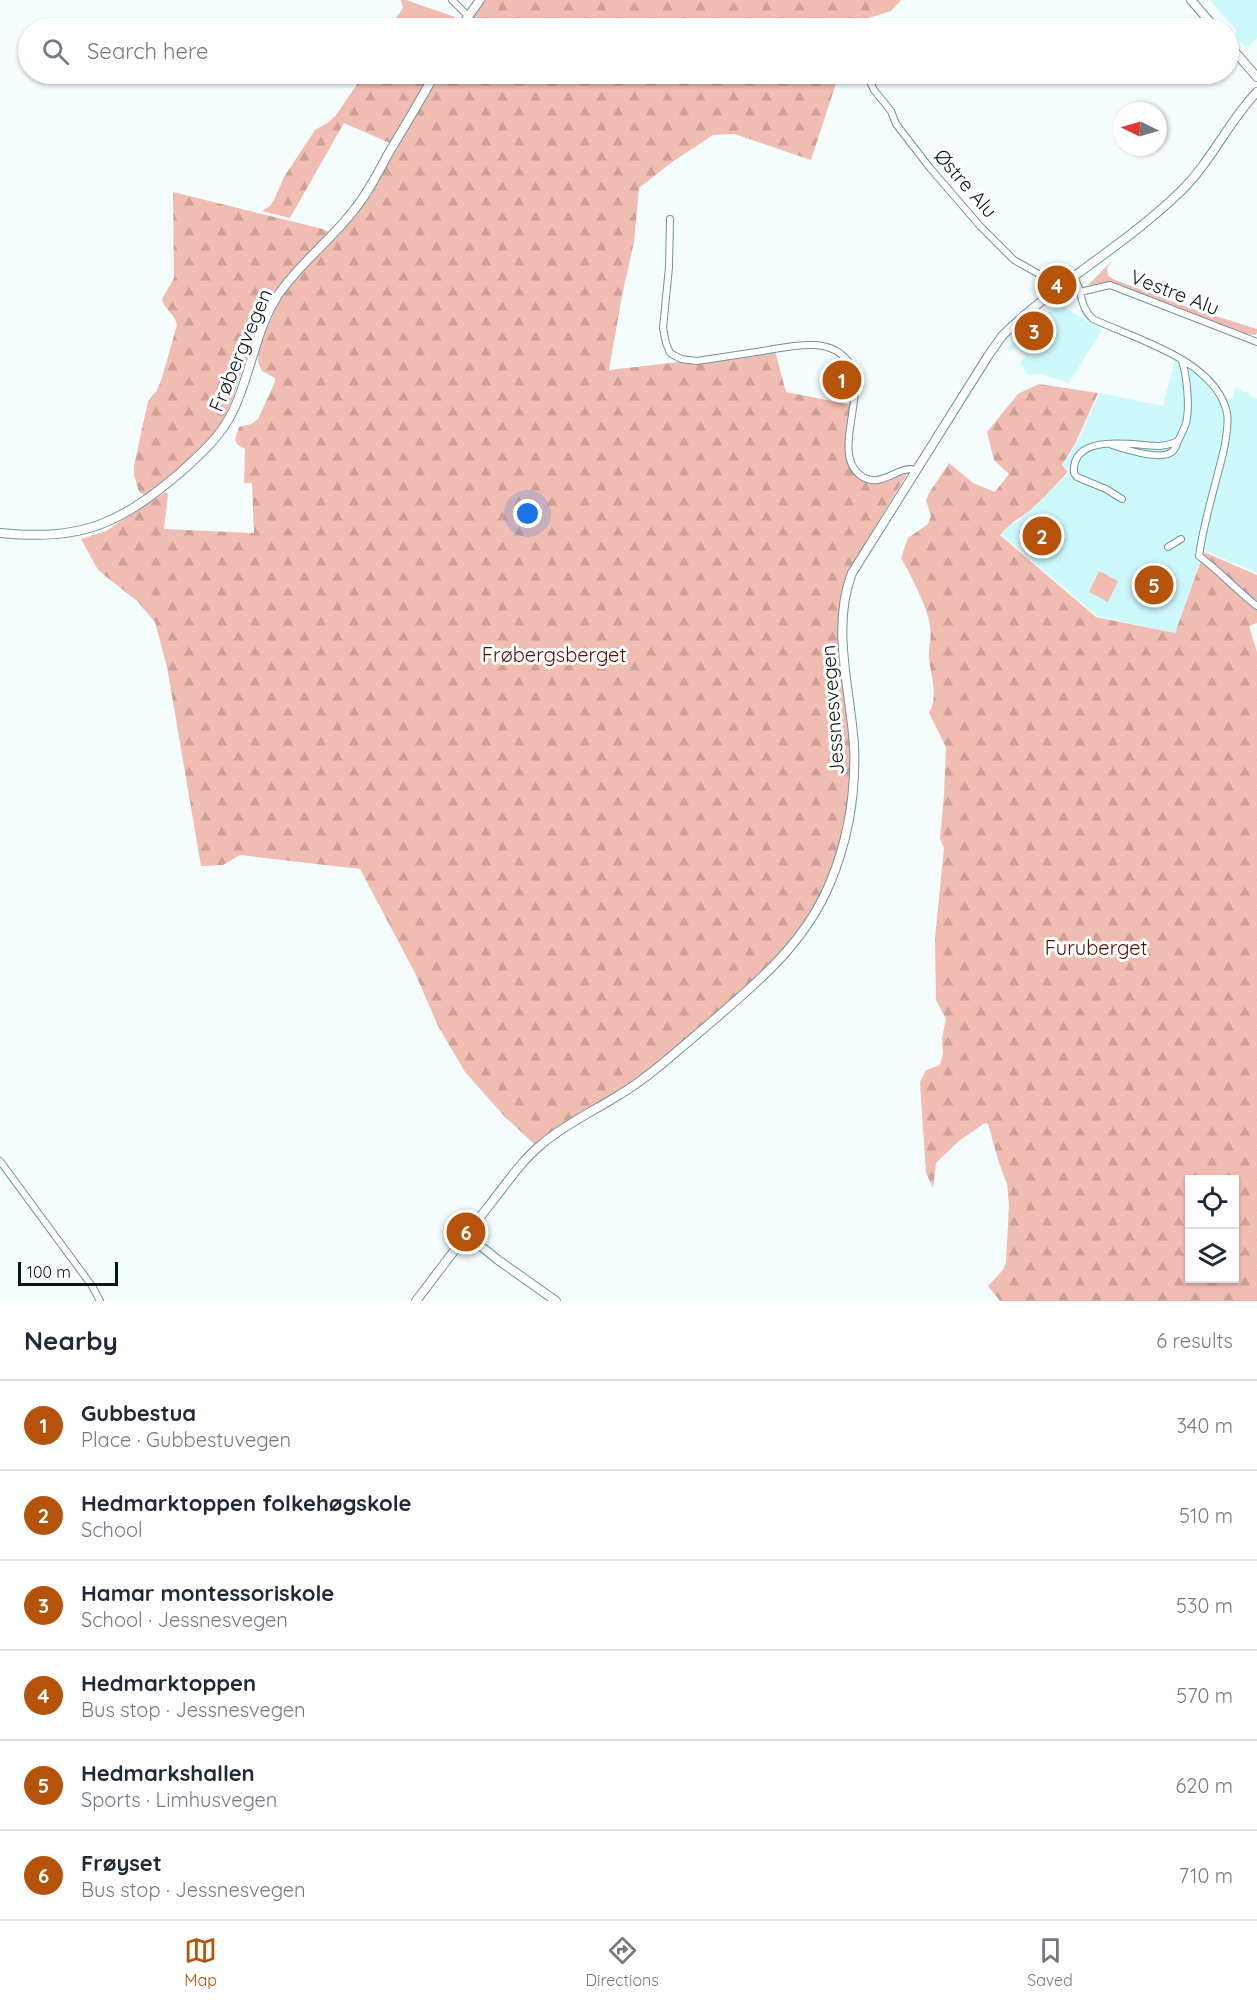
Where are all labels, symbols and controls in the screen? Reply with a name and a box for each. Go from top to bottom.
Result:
search box [18,18,1239,84]
icon: search [39,35,72,68]
text: Search here [87,37,208,65]
north arrow [1113,102,1167,156]
street label: Østre Alu [929,143,1003,223]
pin: 4 [1038,262,1076,308]
street label: Vestre Alu [1127,264,1223,320]
street label: Frøbergvegen [203,285,277,415]
pin: 3 [1014,308,1054,354]
pin: 1 [822,358,862,403]
your location [513,499,542,528]
pin: 2 [1022,514,1062,558]
pin: 5 [1134,562,1174,608]
park label: Frøbergsberget [482,642,626,667]
street label: Jessnesvegen [815,644,849,776]
park label: Furuberget [1045,935,1147,960]
map controls [1185,1175,1239,1283]
button: locate [1185,1175,1239,1229]
pin: 6 [446,1210,486,1254]
button: layers [1185,1229,1239,1283]
scale bar [18,1259,118,1286]
text: 100 m [27,1262,71,1282]
text: Nearby [24,1324,118,1357]
text: 6 results [1156,1328,1233,1353]
text: Gubbestua [81,1399,196,1427]
text: 1 [40,1413,47,1438]
text: 340 m [1176,1413,1233,1438]
text: Place · Gubbestuvegen [81,1427,291,1452]
text: Hedmarktoppen folkehøgskole [81,1489,411,1517]
text: 2 [38,1503,49,1528]
text: 510 m [1179,1503,1233,1528]
text: School [81,1517,143,1542]
text: Hamar montessoriskole [81,1579,334,1607]
text: 3 [38,1593,49,1618]
text: 530 m [1176,1593,1233,1618]
text: School · Jessnesvegen [81,1607,288,1632]
text: Hedmarktoppen [81,1669,256,1697]
text: 4 [38,1683,49,1708]
text: 570 m [1176,1683,1233,1708]
text: Bus stop · Jessnesvegen [81,1697,306,1722]
text: Hedmarkshallen [81,1759,255,1787]
text: 5 [38,1773,49,1798]
text: 620 m [1176,1773,1233,1798]
text: Sports · Limhusvegen [81,1787,277,1812]
text: Frøyset [81,1849,162,1877]
text: 6 [38,1863,49,1888]
text: 710 m [1179,1863,1233,1888]
text: Bus stop · Jessnesvegen [81,1877,306,1902]
tab: Map [184,1934,217,1990]
tab: Directions [586,1934,659,1990]
tab: Saved [1027,1934,1073,1990]

